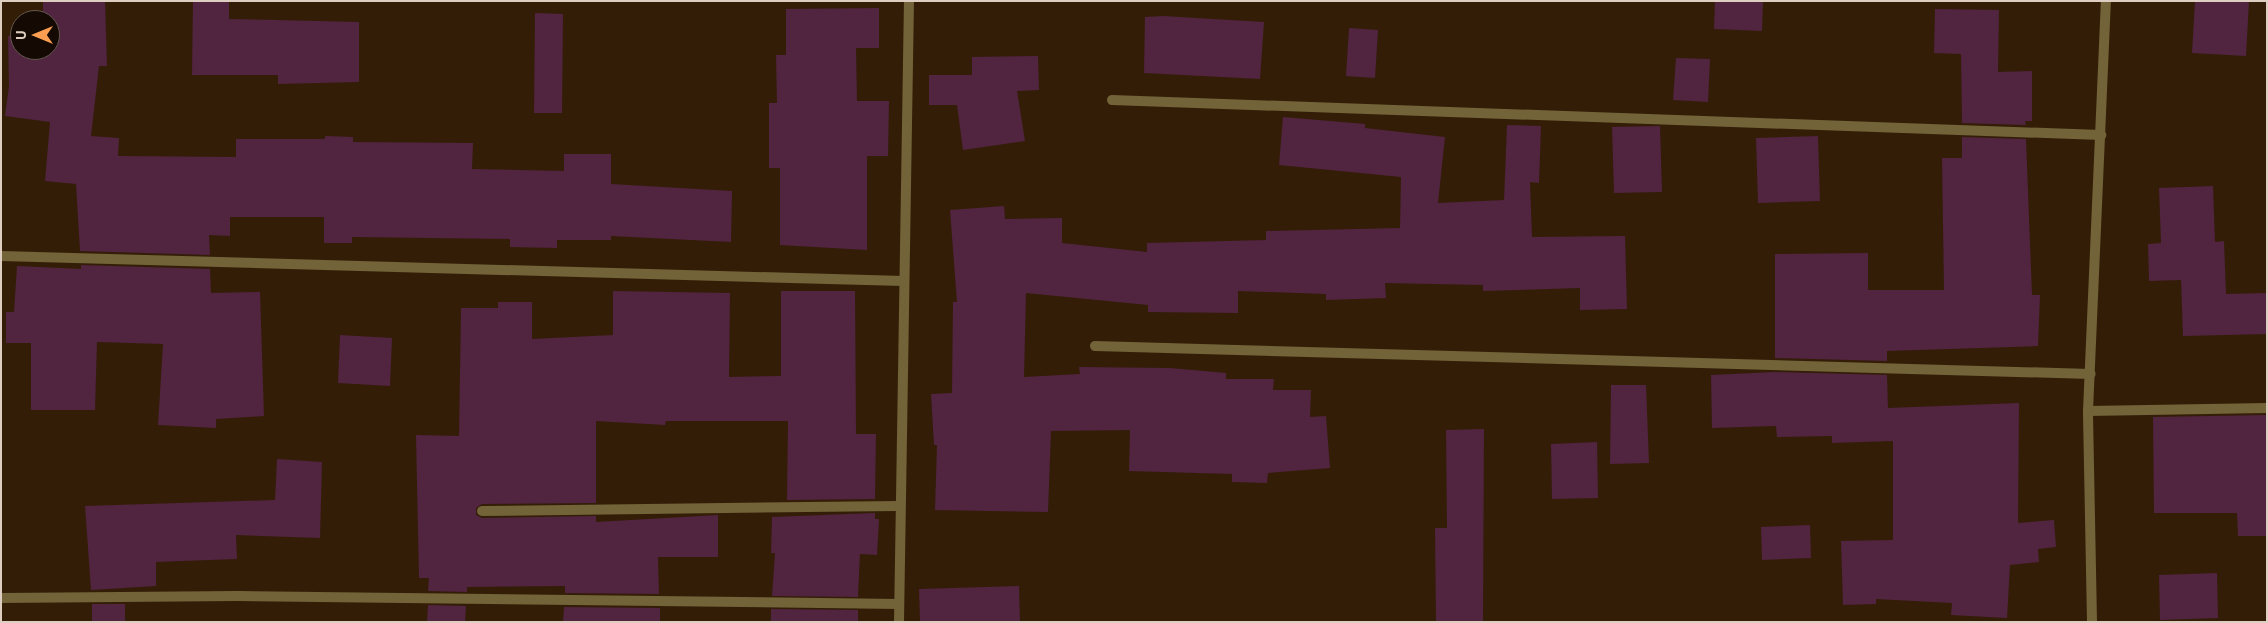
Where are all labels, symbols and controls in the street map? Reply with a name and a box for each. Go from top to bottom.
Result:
north arrow [10,10,60,60]
text: U [13,30,29,40]

